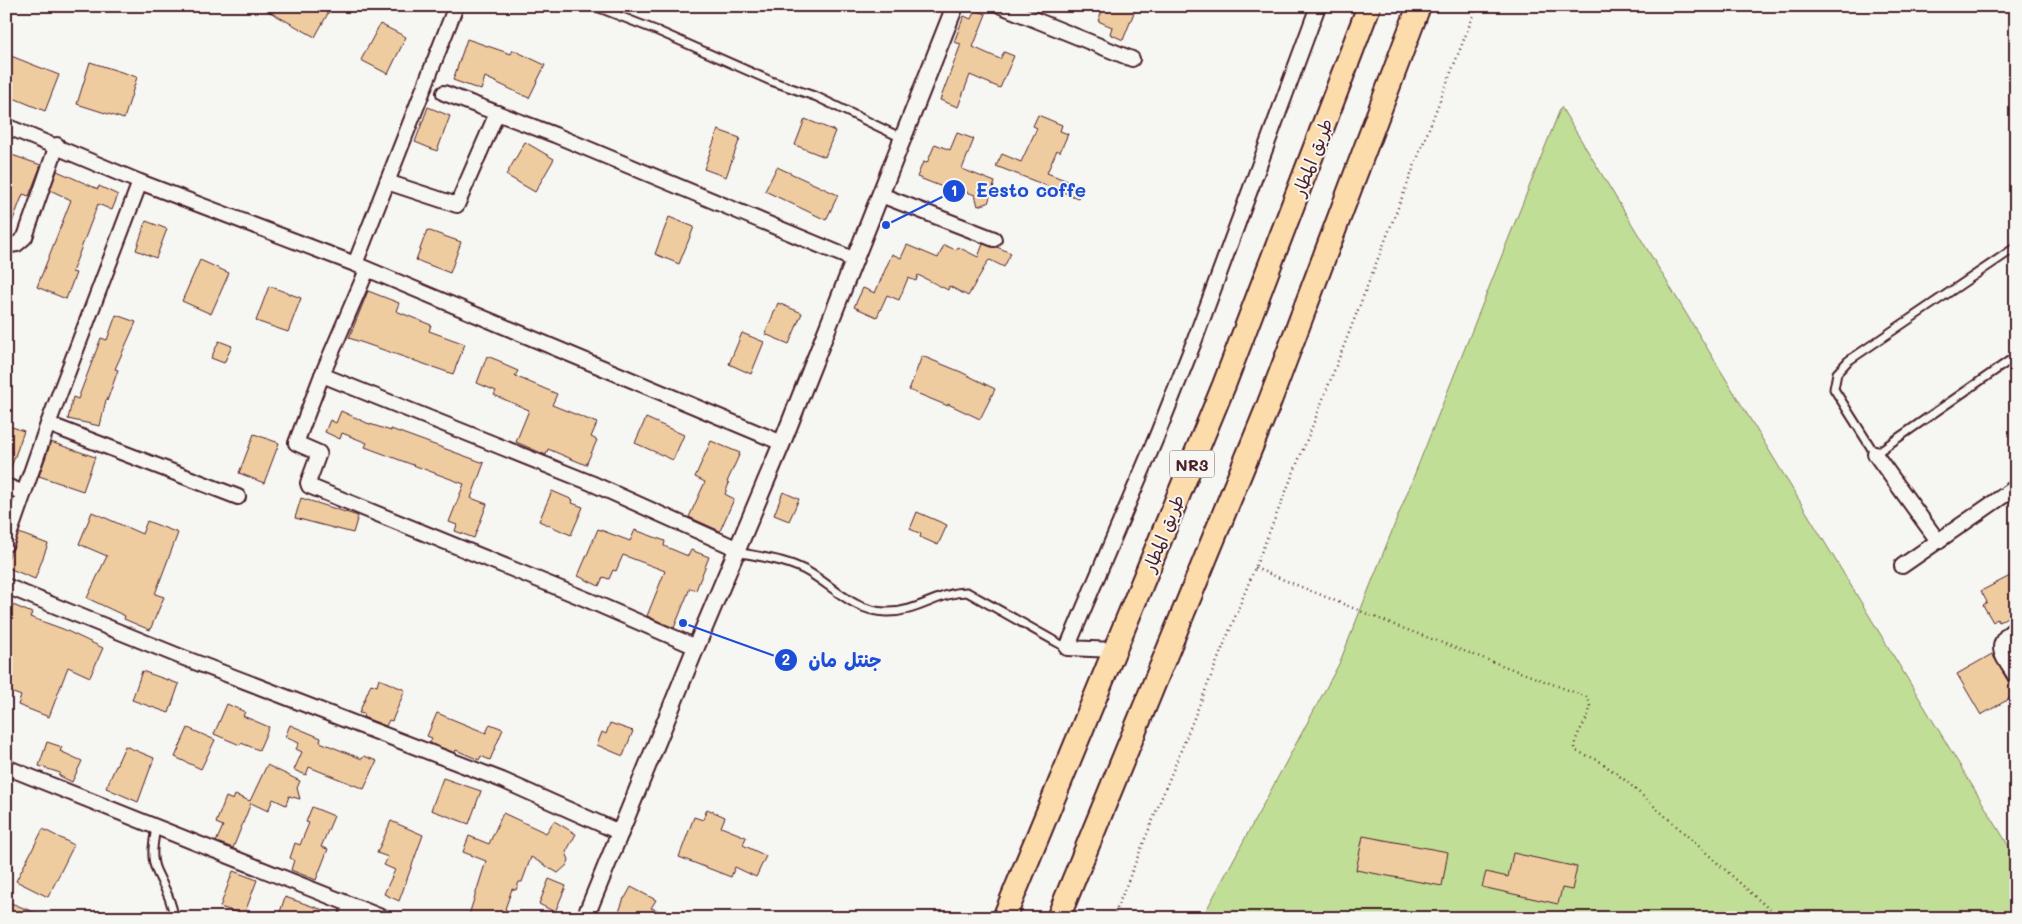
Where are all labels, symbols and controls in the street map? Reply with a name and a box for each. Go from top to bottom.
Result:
street label: طريق المطار [1286,115,1338,201]
callout: Eesto coffe [941,174,1097,208]
text: Eesto coffe [976,177,1086,202]
text: 1 [951,180,957,200]
road number: NR3 [1170,450,1214,478]
street label: طريق المطار [1136,491,1189,577]
callout: جنتل مان [774,643,892,677]
text: جنتل مان [809,647,881,672]
text: 2 [782,649,790,669]

